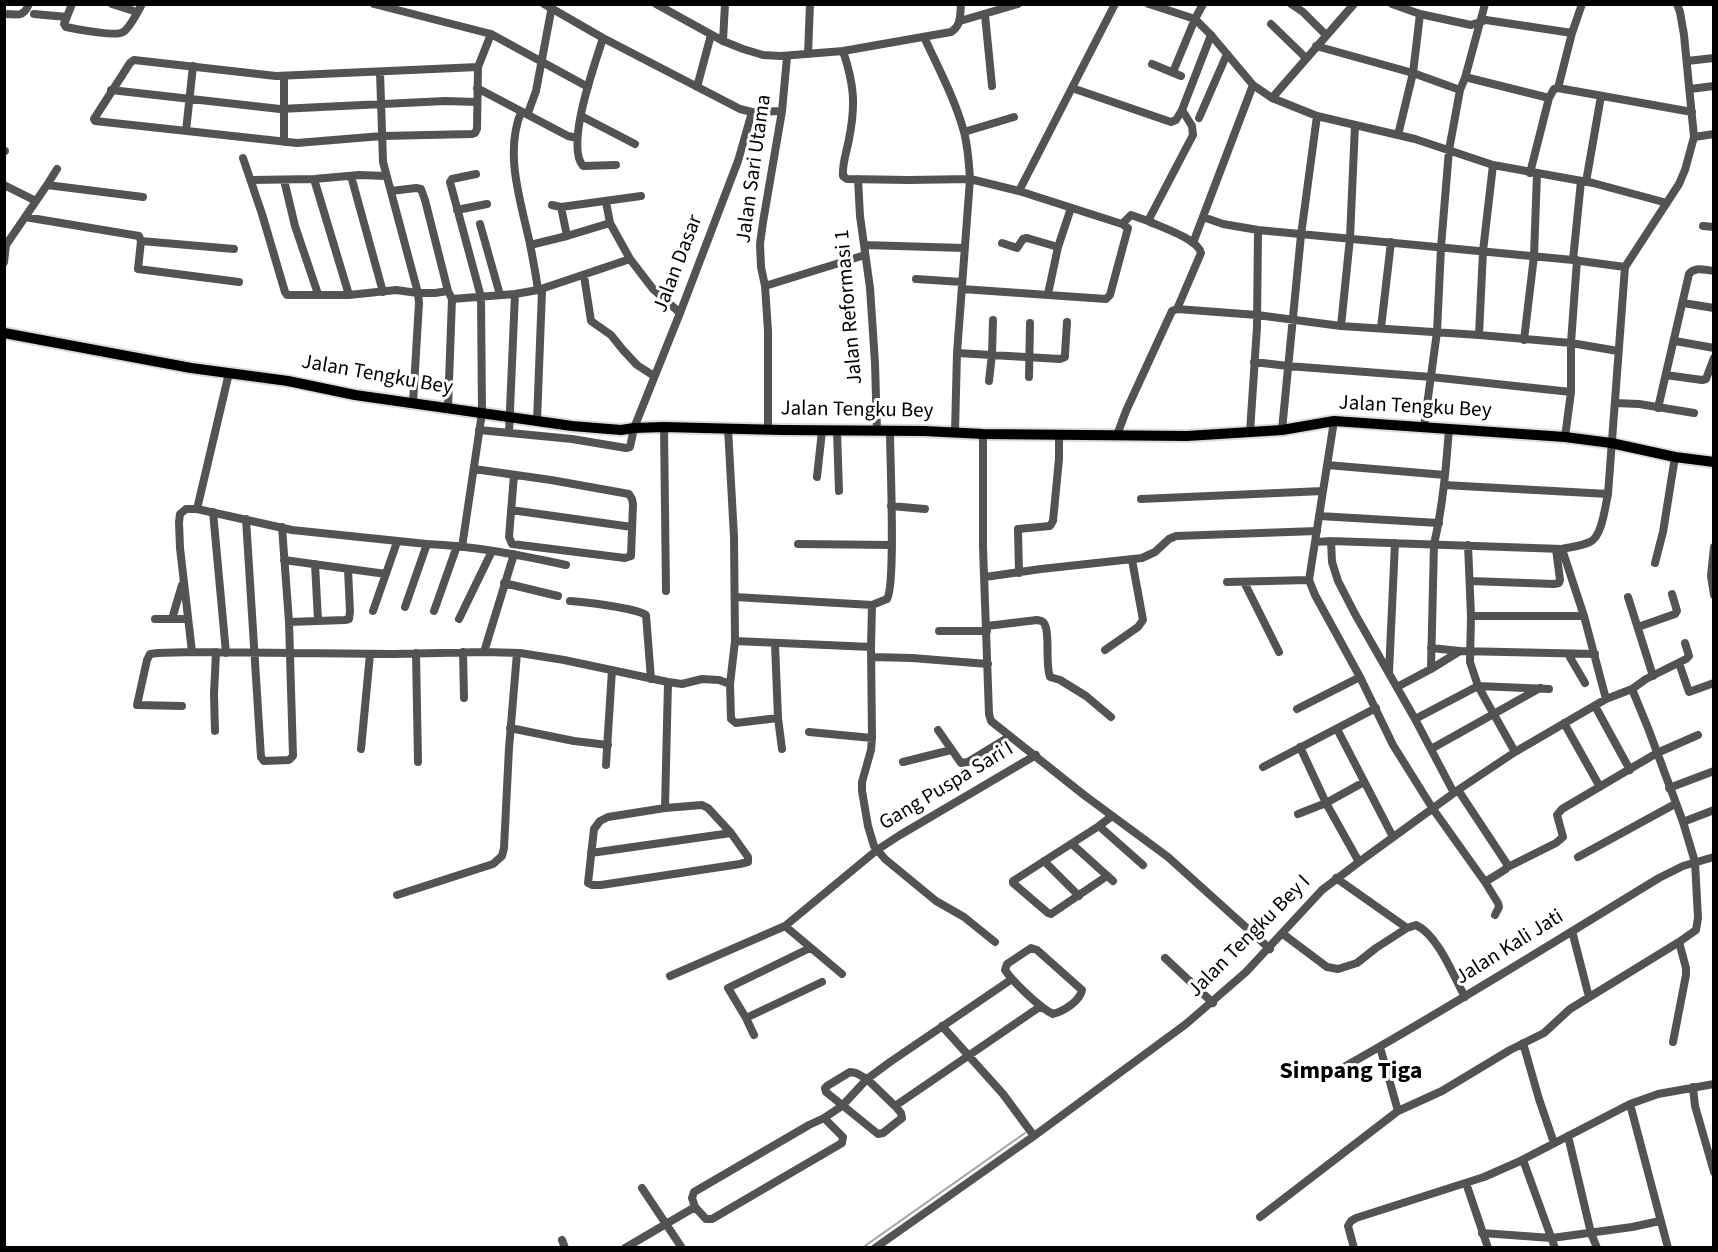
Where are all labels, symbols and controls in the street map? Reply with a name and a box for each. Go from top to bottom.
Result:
street label: Jalan Sari Utama [732,93,778,245]
street label: Jalan Dasar [649,212,709,316]
street label: Jalan Reformasi 1 [831,228,869,386]
street label: Jalan Tengku Bey [299,350,455,402]
street label: Jalan Tengku Bey [1338,391,1492,425]
street label: Jalan Tengku Bey [780,397,934,425]
street label: Gang Puspa Sari I [875,737,1019,837]
street label: Jalan Tengku Bey I [1184,871,1316,1003]
street label: Jalan Kali Jati [1451,905,1569,991]
district label: Simpang Tiga [1280,1059,1422,1087]

